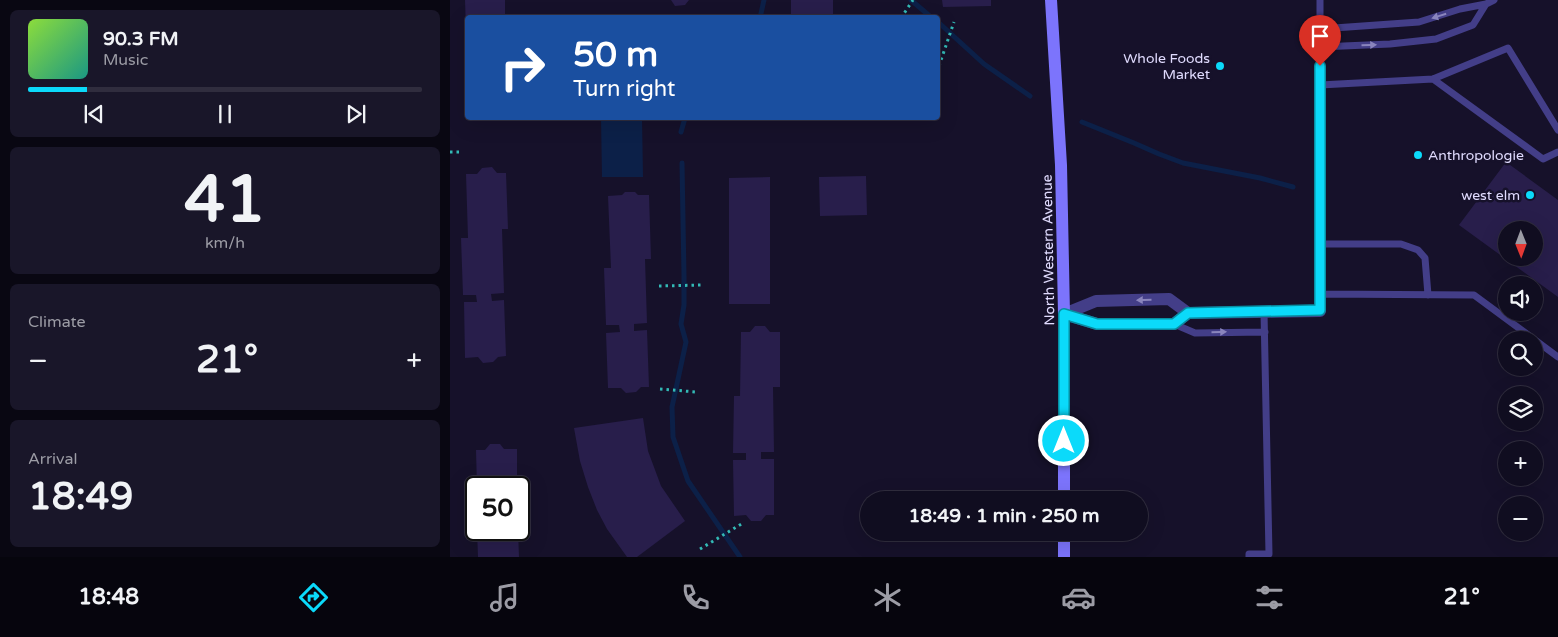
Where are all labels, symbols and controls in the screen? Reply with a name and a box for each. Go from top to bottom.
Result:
one-way arrow [1431,12,1446,20]
pin [1299,15,1341,66]
icon: arrive [1306,22,1334,50]
text: 90.3 FM [103,28,179,50]
text: 50 m [573,34,658,76]
icon: right [490,35,555,100]
one-way arrow [1361,41,1377,49]
text: Music [103,50,148,70]
place label: Whole Foods Market [1123,50,1211,83]
marker: Whole Foods Market [1214,60,1226,72]
text: Turn right [573,76,675,102]
icon: previous [80,100,108,128]
icon: pause [211,100,239,128]
icon: next [342,100,370,128]
place label: Anthropologie [1428,147,1524,164]
marker: Anthropologie [1412,149,1424,161]
text: 41 [184,161,266,240]
street label: North Western Avenue [1039,174,1058,326]
place label: west elm [1461,187,1520,204]
marker: west elm [1524,189,1536,201]
north arrow [1498,221,1542,266]
map controls [1498,221,1543,541]
text: km/h [205,233,245,253]
button: sound [1498,276,1543,321]
one-way arrow [1136,296,1152,304]
text: Climate [28,312,86,332]
one-way arrow [1211,328,1227,336]
button: search [1498,331,1543,376]
text: 21° [196,337,258,383]
text: − [28,344,48,378]
text: + [406,344,422,378]
button: layers [1498,386,1543,431]
position arrow [1037,414,1089,466]
button: + [1498,441,1543,486]
text: Arrival [28,449,77,469]
text: 18:49 [28,474,133,520]
speed limit sign: 50 [465,476,530,541]
button: − [1498,496,1543,541]
text: 18:49 · 1 min · 250 m [908,505,1100,527]
icon: directions [296,580,331,615]
icon: music [487,580,522,615]
icon: phone [678,580,713,615]
icon: climate [870,580,905,615]
icon: car [1061,580,1096,615]
icon: filters [1252,580,1287,615]
text: 18:48 [78,584,139,610]
text: 21° [1444,584,1480,610]

